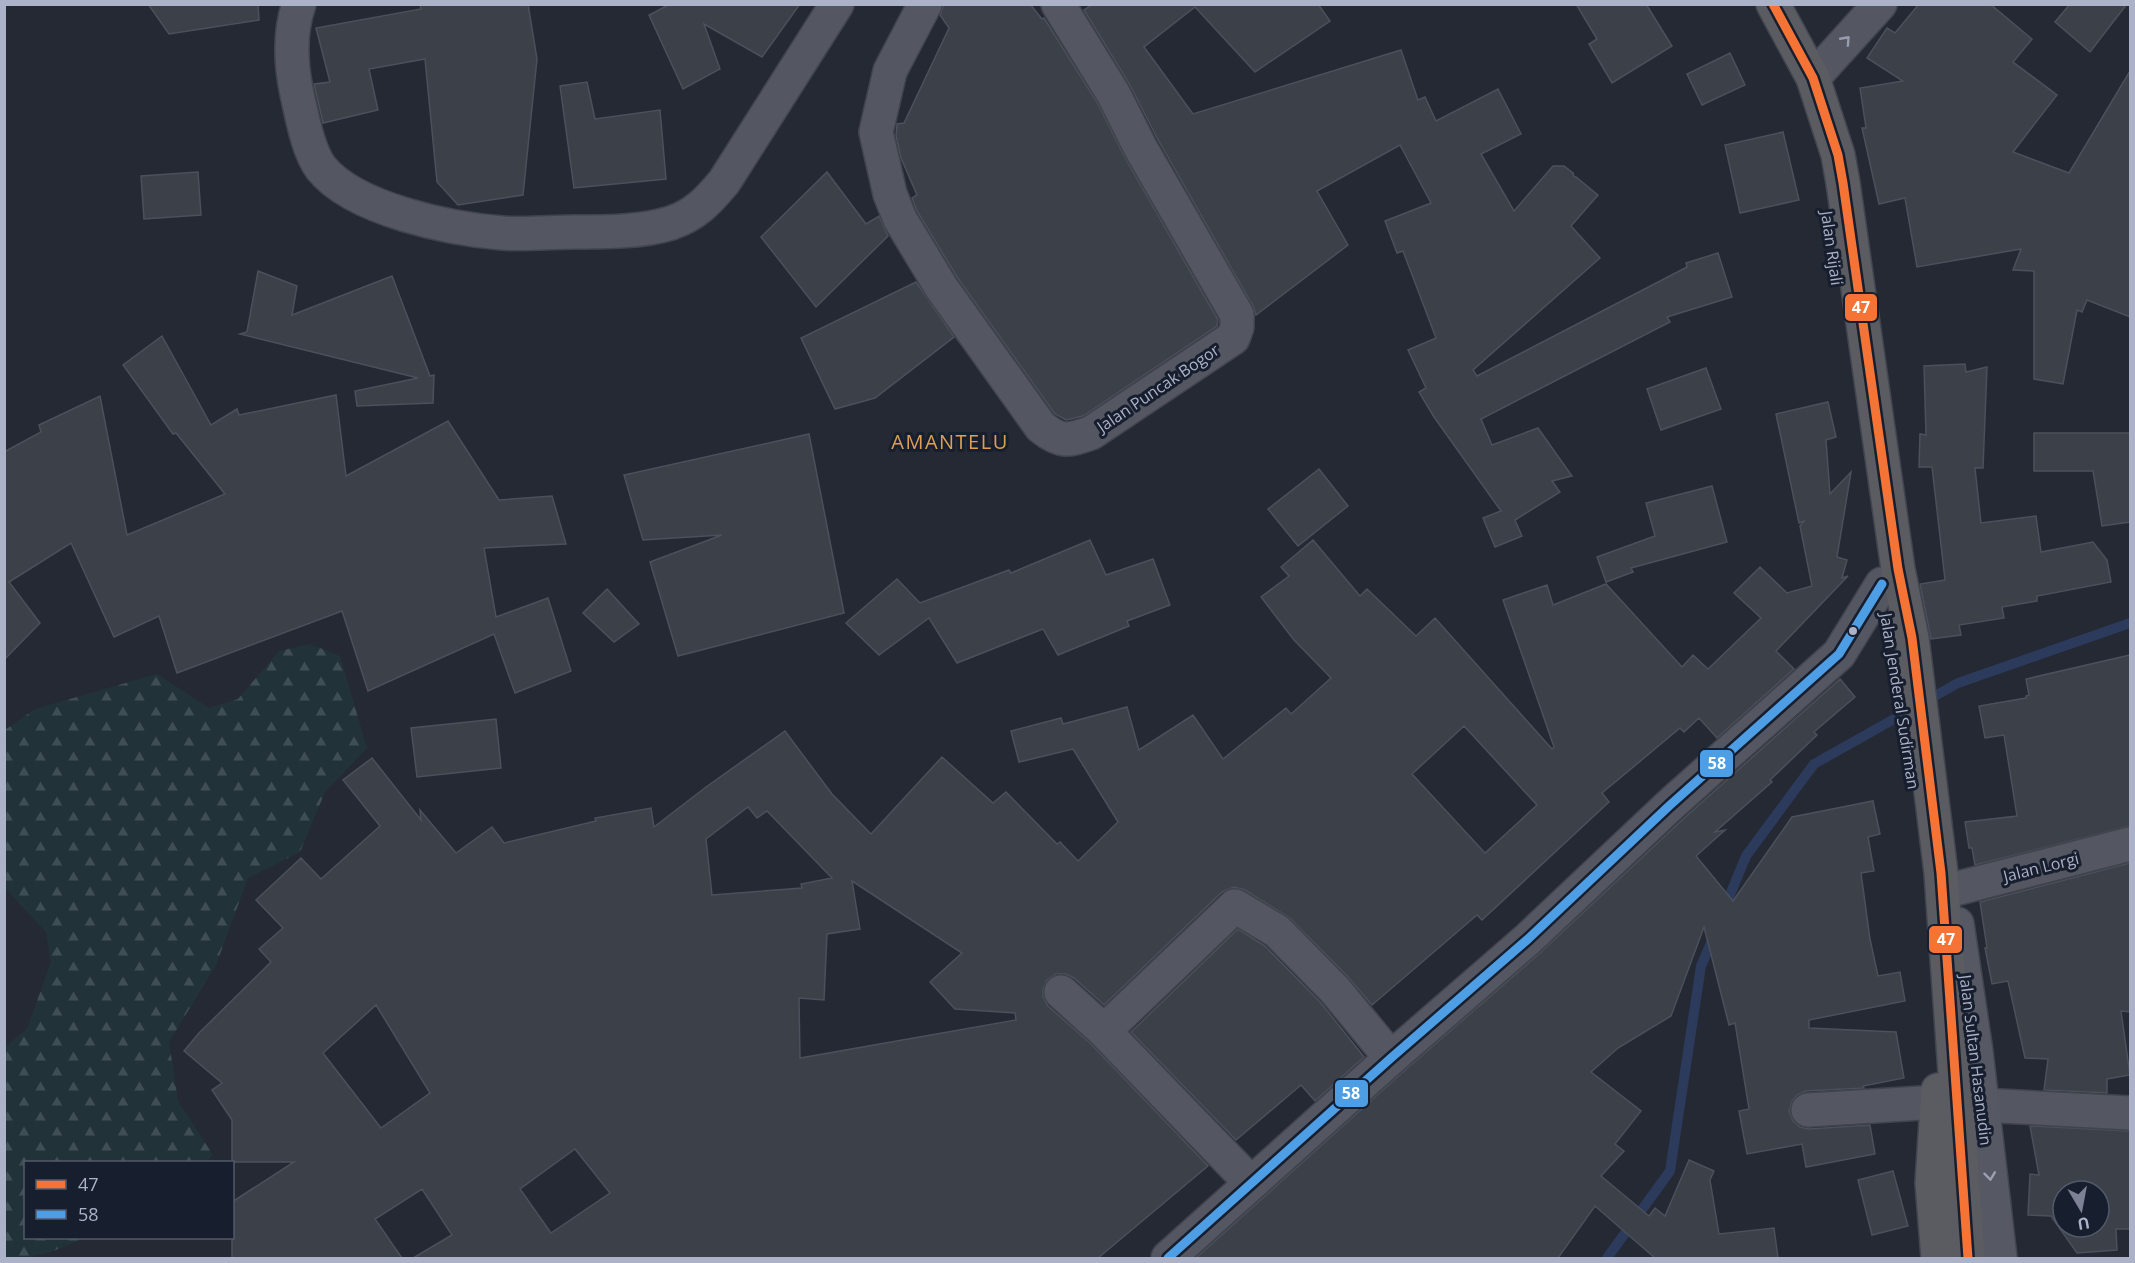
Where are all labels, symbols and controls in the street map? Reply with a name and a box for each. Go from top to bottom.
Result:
one-way arrow [1839,37,1850,47]
street label: Jalan Rijali [1816,207,1848,287]
line badge: 47 [1844,293,1878,322]
text: 47 [1852,296,1870,318]
street label: Jalan Puncak Bogor [1091,339,1224,438]
district label: AMANTELU [891,428,1009,455]
street label: Jalan Jenderal Sudirman [1875,609,1925,791]
unlabelled marker [1847,625,1859,637]
line badge: 58 [1699,749,1734,778]
text: 58 [1708,752,1726,774]
street label: Jalan Lorgi [1999,847,2081,888]
line badge: 47 [1928,925,1963,954]
text: 47 [1937,928,1955,950]
street label: Jalan Sultan Hasanudin [1954,971,1997,1147]
line badge: 58 [1334,1079,1369,1108]
text: 58 [1342,1082,1360,1104]
legend [24,1161,234,1239]
text: 47 [78,1172,99,1196]
one-way arrow [1984,1172,1996,1181]
north arrow [2051,1179,2111,1239]
text: 58 [78,1202,99,1226]
text: U [2076,1212,2091,1236]

